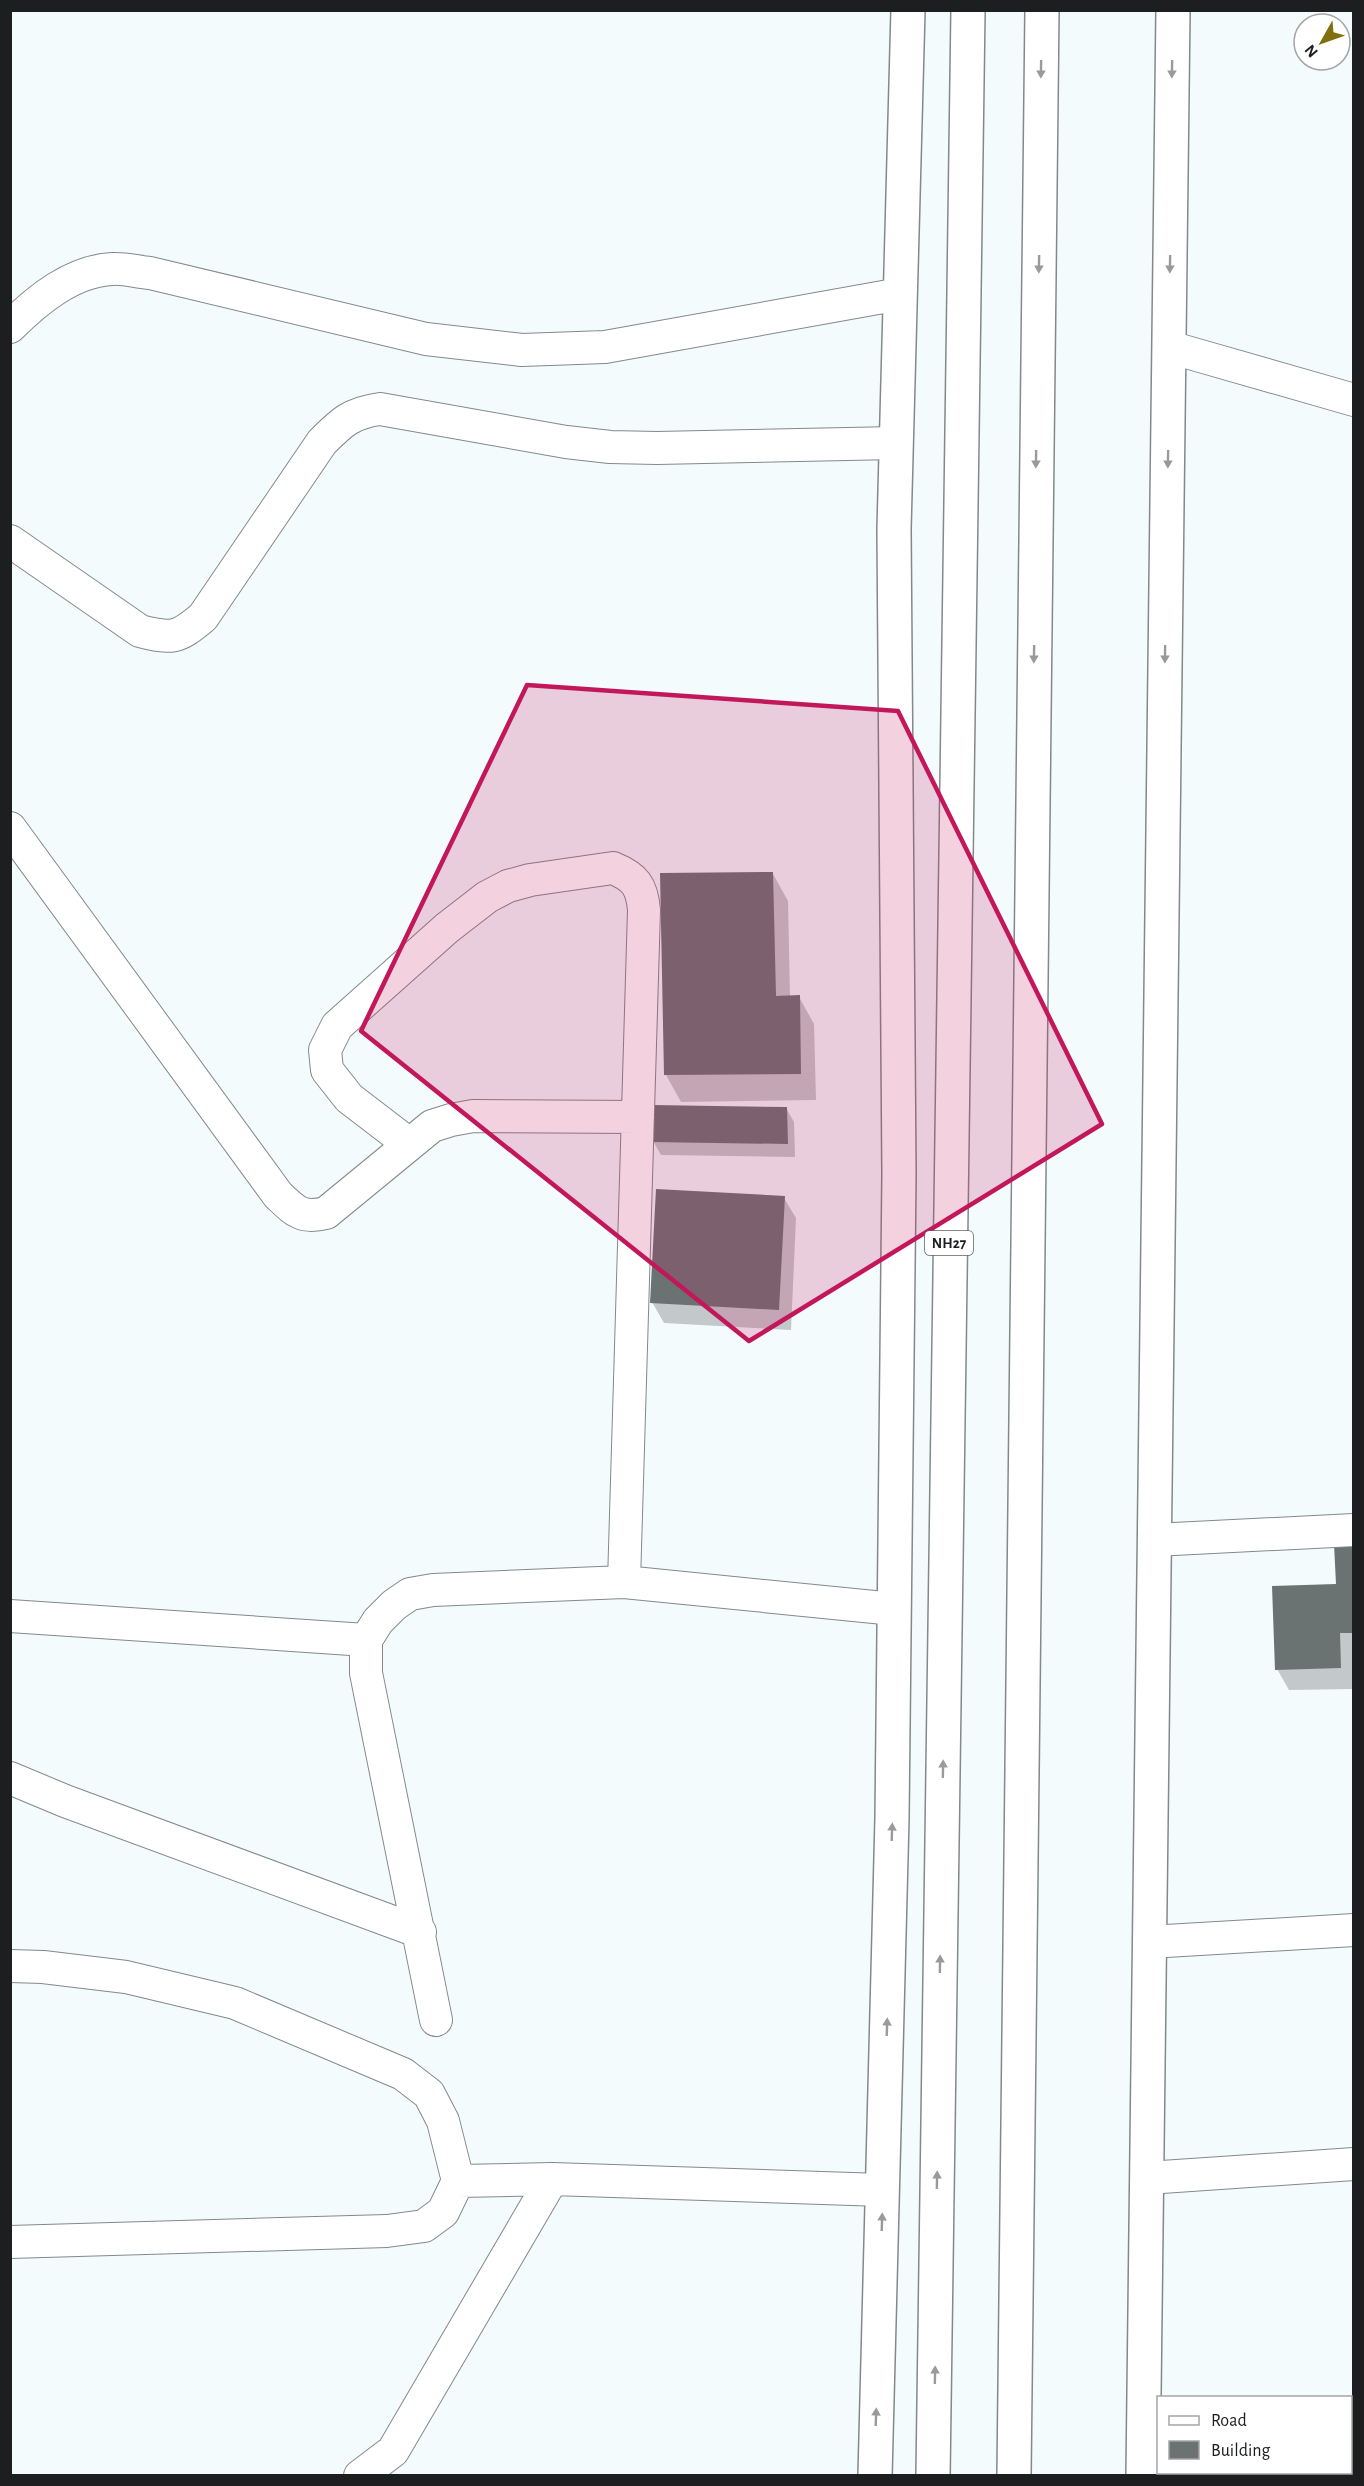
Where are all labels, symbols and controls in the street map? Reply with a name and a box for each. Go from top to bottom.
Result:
north arrow [1292,12,1352,72]
text: N [1302,42,1321,60]
one-way arrow [1036,59,1046,78]
one-way arrow [1168,59,1177,78]
one-way arrow [1034,254,1044,273]
one-way arrow [1165,254,1175,273]
one-way arrow [1031,449,1041,468]
one-way arrow [1163,449,1172,468]
one-way arrow [1029,644,1039,663]
one-way arrow [1160,644,1170,663]
road number: NH27 [925,1231,973,1255]
one-way arrow [938,1760,947,1779]
one-way arrow [887,1823,897,1842]
one-way arrow [935,1955,945,1974]
one-way arrow [882,2018,892,2037]
one-way arrow [932,2171,942,2190]
one-way arrow [877,2213,886,2232]
one-way arrow [930,2366,940,2385]
legend [1157,2396,1352,2474]
one-way arrow [871,2408,881,2427]
text: Road [1211,2412,1247,2430]
text: Building [1211,2442,1271,2460]

